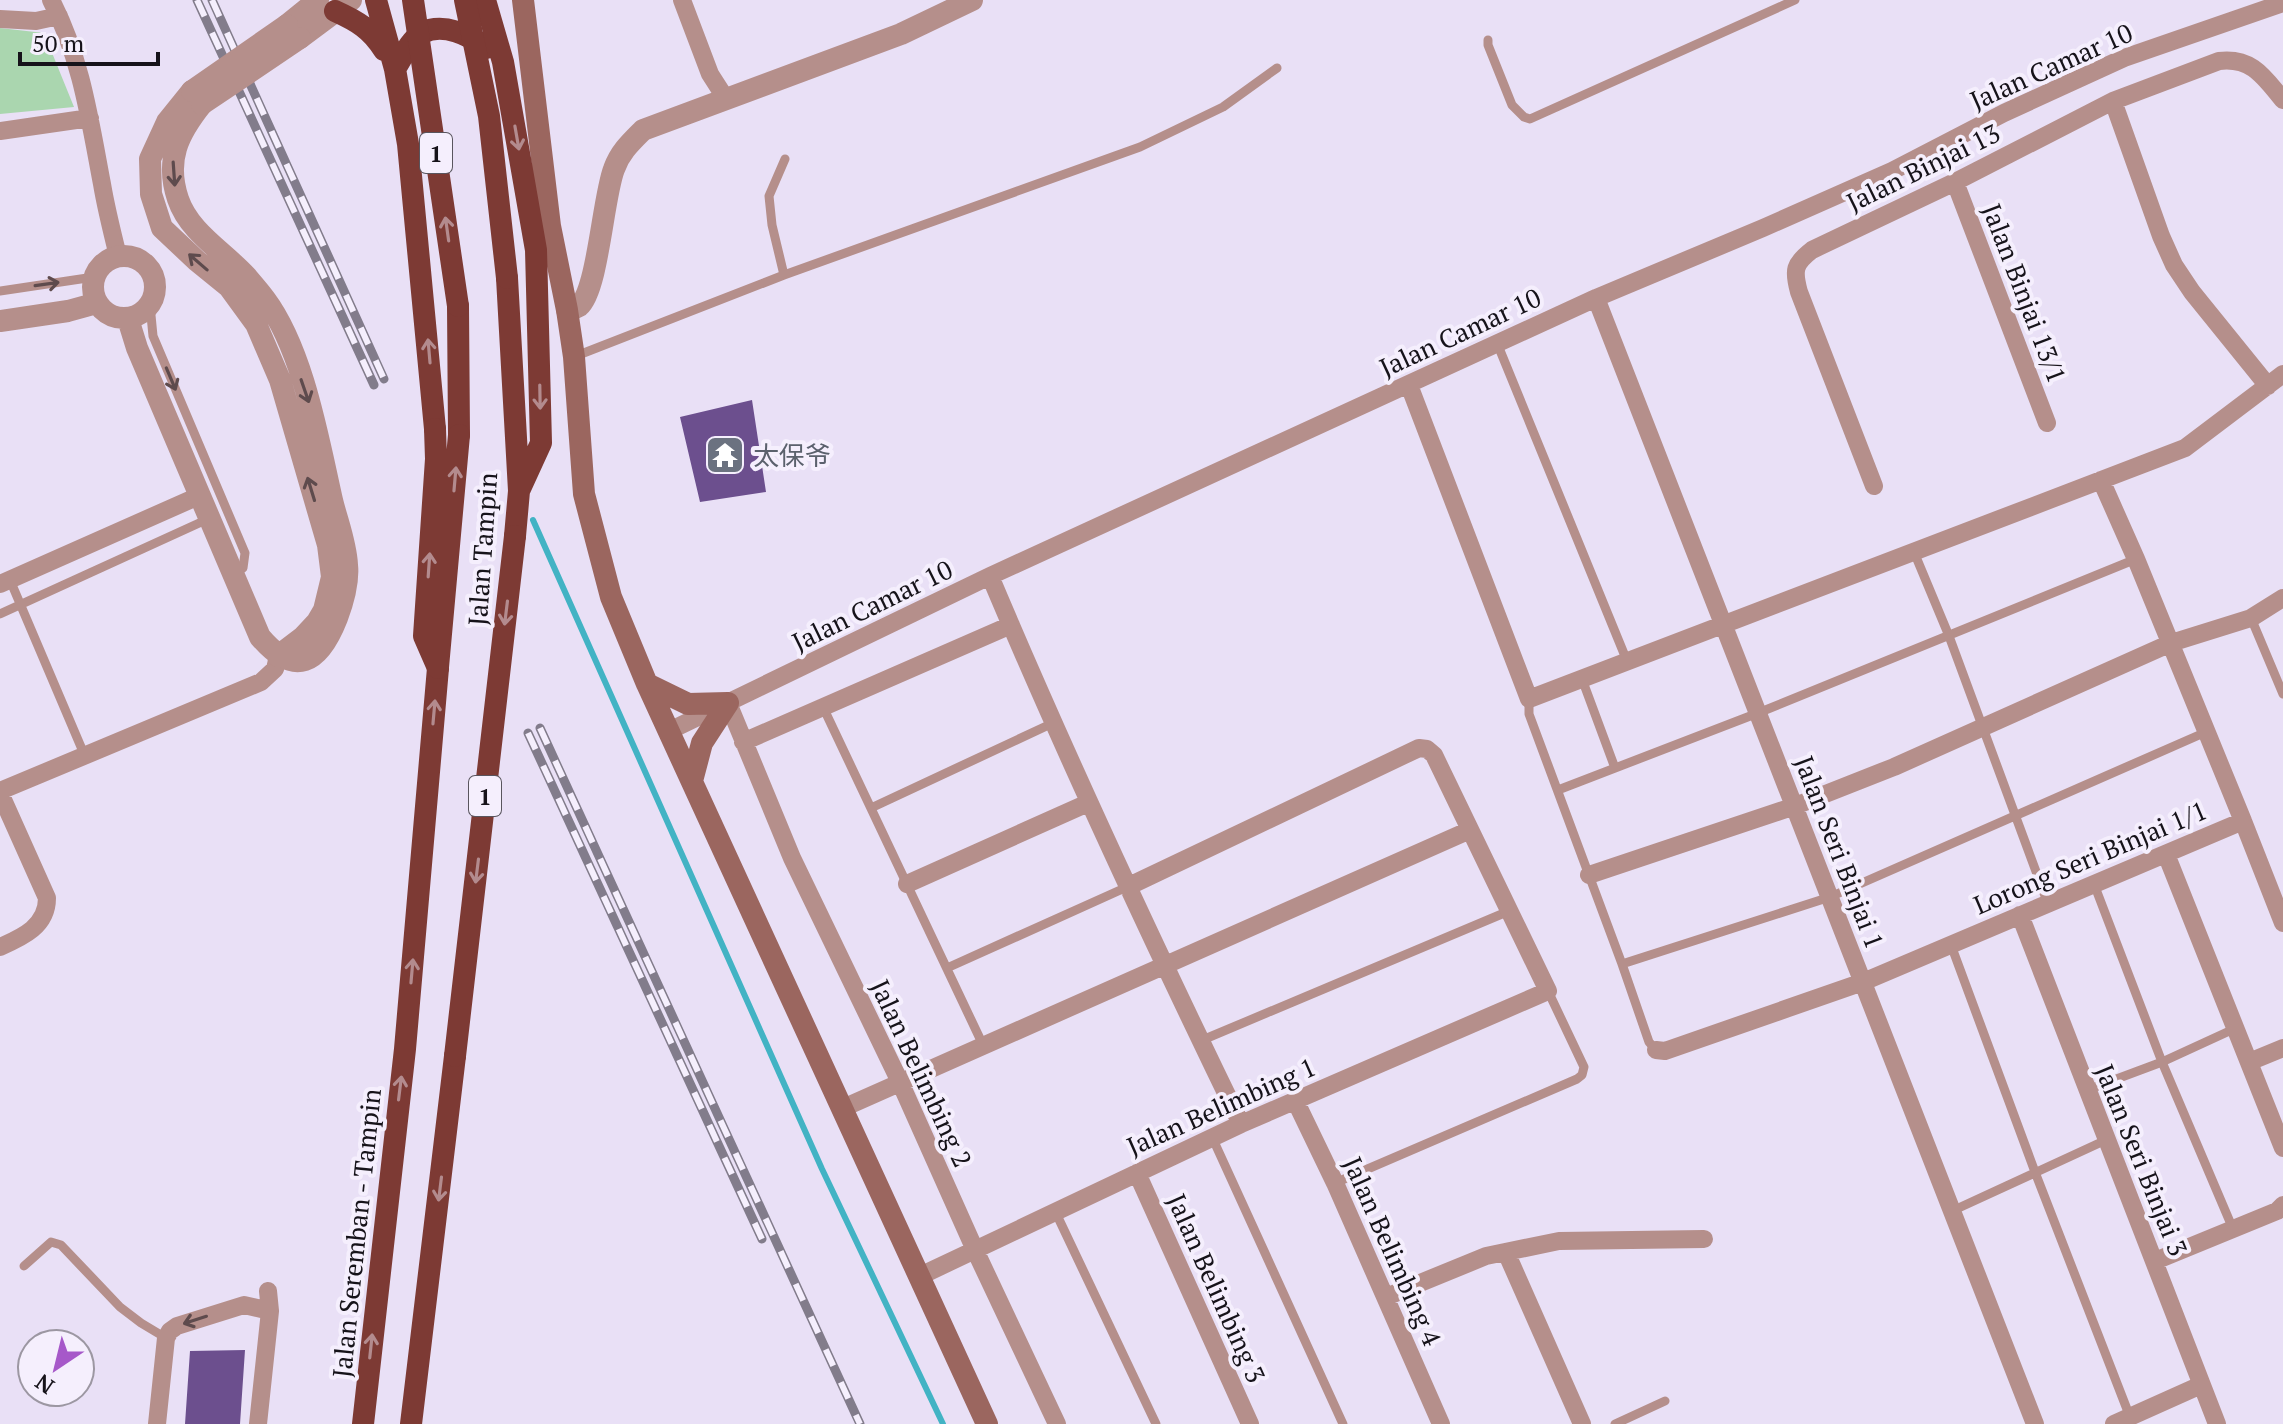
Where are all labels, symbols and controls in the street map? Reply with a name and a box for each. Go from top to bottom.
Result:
street label: Jalan Camar 10 [1965,15,2137,117]
scale bar [20,16,158,66]
text: 50 m [32,27,84,59]
street label: Jalan Binjai 13 [1841,115,2005,219]
one-way arrow [511,125,526,150]
road number: 1 [420,133,452,173]
one-way arrow [167,160,182,187]
street label: Jalan Binjai 13/1 [1975,199,2075,387]
one-way arrow [439,217,454,242]
one-way arrow [189,253,209,271]
one-way arrow [34,276,59,291]
street label: Jalan Camar 10 [1374,280,1546,384]
one-way arrow [421,338,436,365]
one-way arrow [164,367,179,391]
one-way arrow [299,378,314,403]
one-way arrow [532,383,547,410]
temple icon: 太保爷 [704,434,746,476]
place label: 太保爷 [753,438,831,472]
one-way arrow [448,466,463,493]
street label: Jalan Tampin [460,471,504,627]
one-way arrow [303,477,318,503]
one-way arrow [422,552,437,579]
street label: Jalan Camar 10 [786,552,958,658]
one-way arrow [499,599,514,626]
one-way arrow [427,700,442,726]
street label: Jalan Seri Binjai 1 [1788,751,1892,953]
road number: 1 [469,776,501,816]
street label: Lorong Seri Binjai 1/1 [1968,792,2212,922]
one-way arrow [469,858,484,884]
one-way arrow [404,959,419,985]
street label: Jalan Belimbing 2 [864,974,980,1172]
street label: Jalan Belimbing 1 [1121,1049,1321,1163]
street label: Jalan Seri Binjai 3 [2088,1059,2196,1261]
one-way arrow [393,1075,408,1102]
street label: Jalan Seremban - Tampin [324,1087,388,1379]
street label: Jalan Belimbing 4 [1336,1151,1450,1351]
one-way arrow [432,1176,447,1201]
street label: Jalan Belimbing 3 [1160,1188,1274,1388]
one-way arrow [182,1314,207,1329]
north arrow [16,1328,96,1408]
one-way arrow [363,1333,378,1360]
text: N [29,1368,59,1401]

